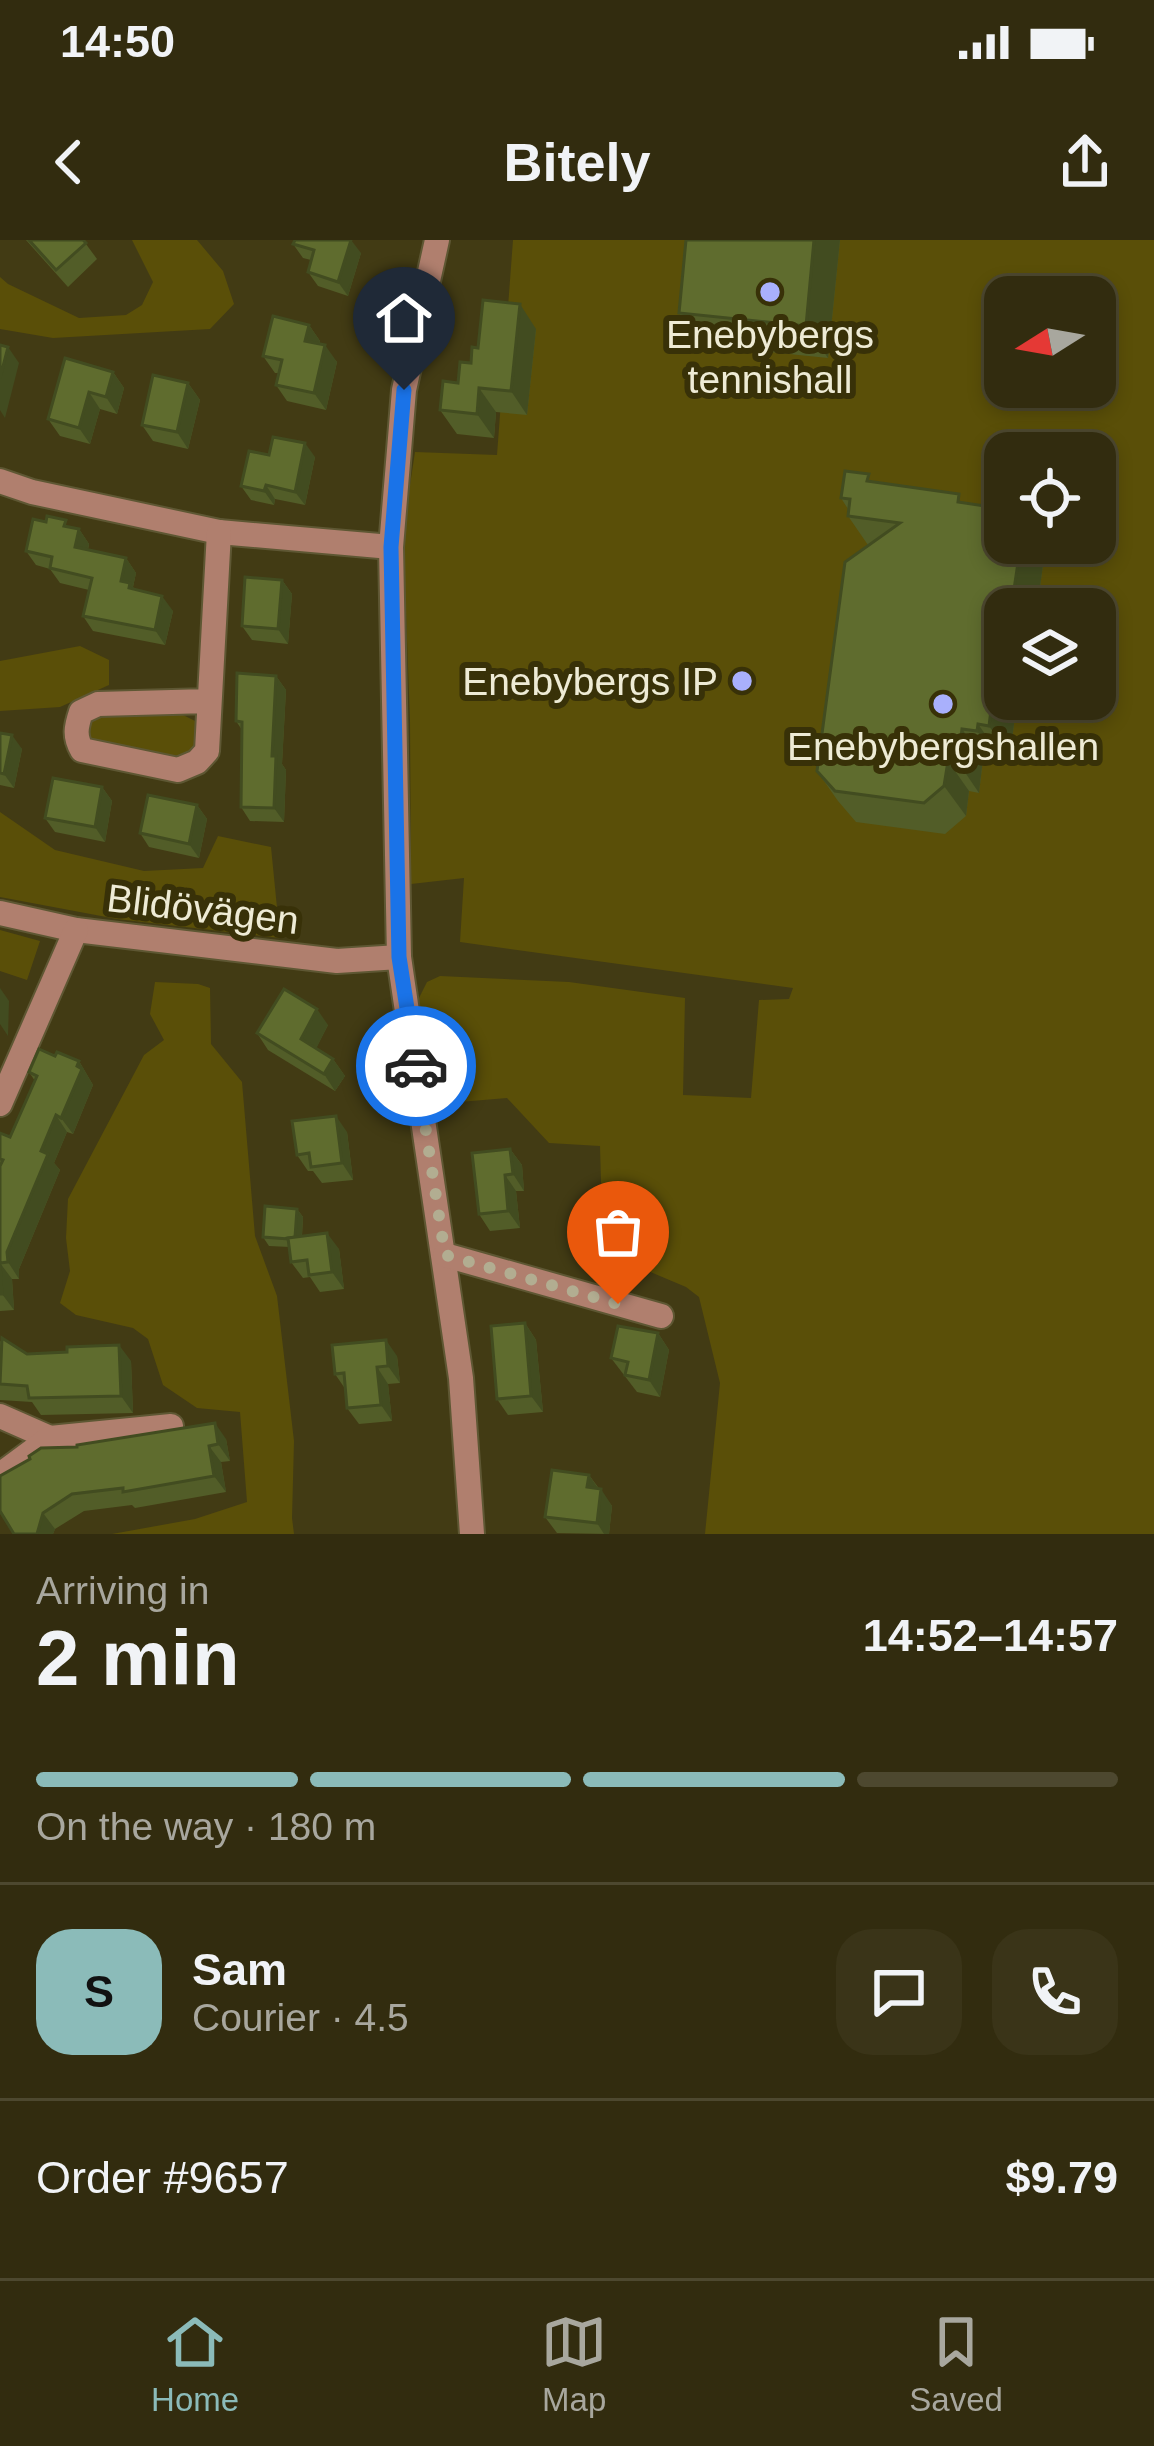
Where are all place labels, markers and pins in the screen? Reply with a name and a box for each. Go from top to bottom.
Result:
pin [353,267,455,390]
marker: Enebybergs tennishall [757,279,783,305]
place label: Enebybergs tennishall [666,313,874,401]
place label: Enebybergs IP [462,660,718,703]
marker: Enebybergs IP [729,668,755,694]
marker: Enebybergshallen [930,691,956,717]
place label: Enebybergshallen [787,725,1099,768]
pin [567,1181,669,1304]

